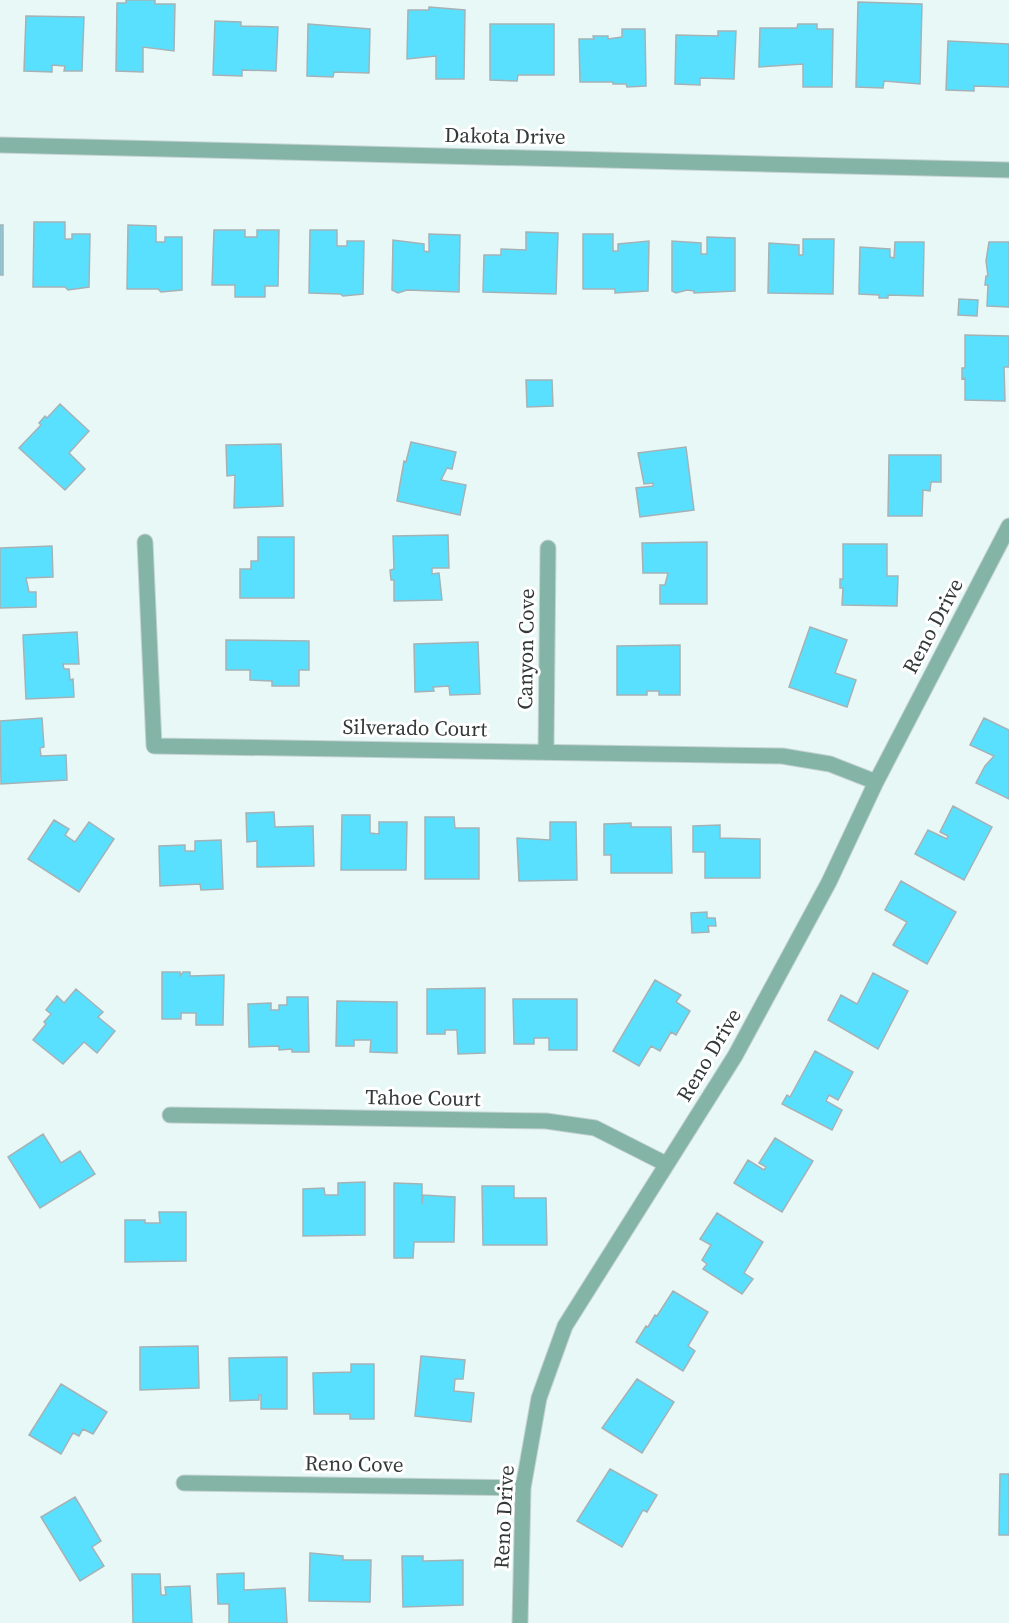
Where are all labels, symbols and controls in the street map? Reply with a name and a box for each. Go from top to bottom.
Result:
street label: Dakota Drive [444,120,566,151]
street label: Reno Drive [895,573,970,678]
street label: Canyon Cove [510,588,541,710]
street label: Silverado Court [342,712,488,743]
street label: Reno Drive [669,1003,748,1107]
street label: Tahoe Court [365,1082,481,1113]
street label: Reno Cove [304,1448,404,1479]
street label: Reno Drive [486,1464,521,1570]

